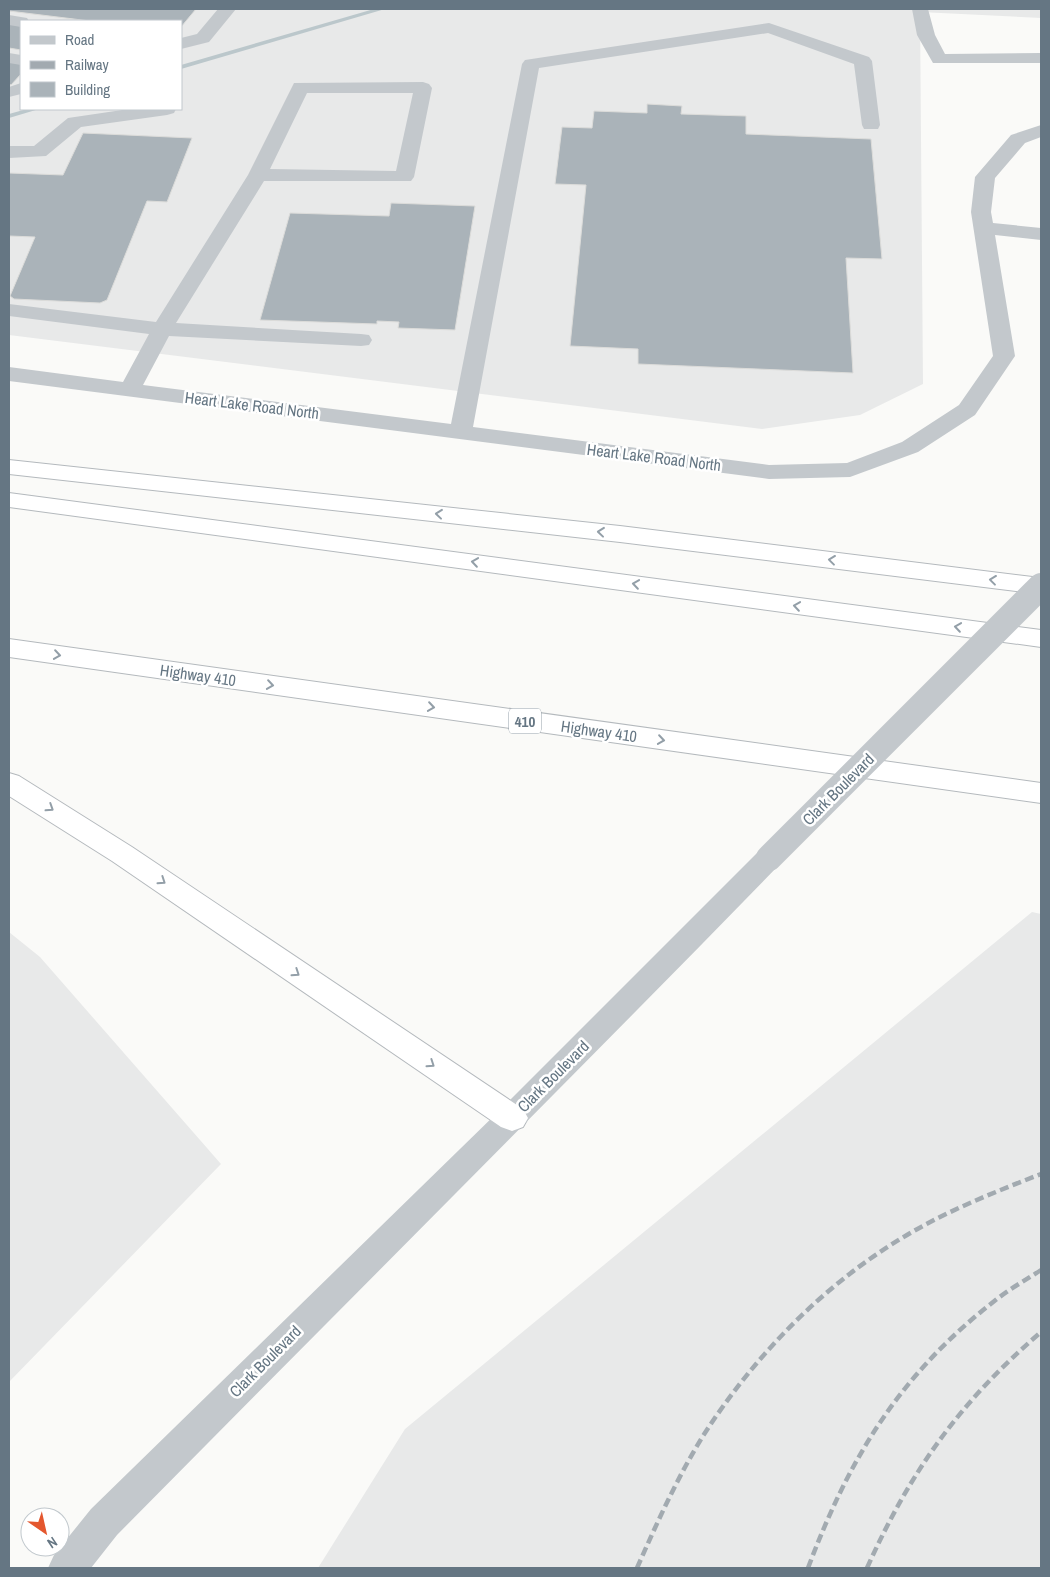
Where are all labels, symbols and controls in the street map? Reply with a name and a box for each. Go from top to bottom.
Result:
legend [20,20,182,110]
text: Road [65,29,94,50]
text: Railway [65,54,110,75]
text: Building [65,79,110,100]
street label: Heart Lake Road North [184,386,320,424]
street label: Heart Lake Road North [586,438,722,476]
one-way arrow [435,509,443,520]
one-way arrow [597,527,605,538]
one-way arrow [827,555,835,566]
one-way arrow [471,558,479,568]
one-way arrow [989,575,997,586]
one-way arrow [632,579,640,590]
one-way arrow [793,601,801,612]
one-way arrow [954,623,963,633]
one-way arrow [53,649,61,660]
street label: Highway 410 [159,659,237,691]
one-way arrow [266,679,274,690]
one-way arrow [427,702,435,712]
road number: 410 [509,708,541,734]
street label: Highway 410 [560,715,638,747]
one-way arrow [657,734,665,745]
street label: Clark Boulevard [797,748,879,830]
one-way arrow [45,802,54,811]
one-way arrow [157,875,166,885]
one-way arrow [291,966,300,976]
street label: Clark Boulevard [512,1035,594,1117]
one-way arrow [425,1058,435,1067]
street label: Clark Boulevard [224,1320,306,1402]
north arrow [20,1507,70,1557]
text: N [44,1533,61,1553]

